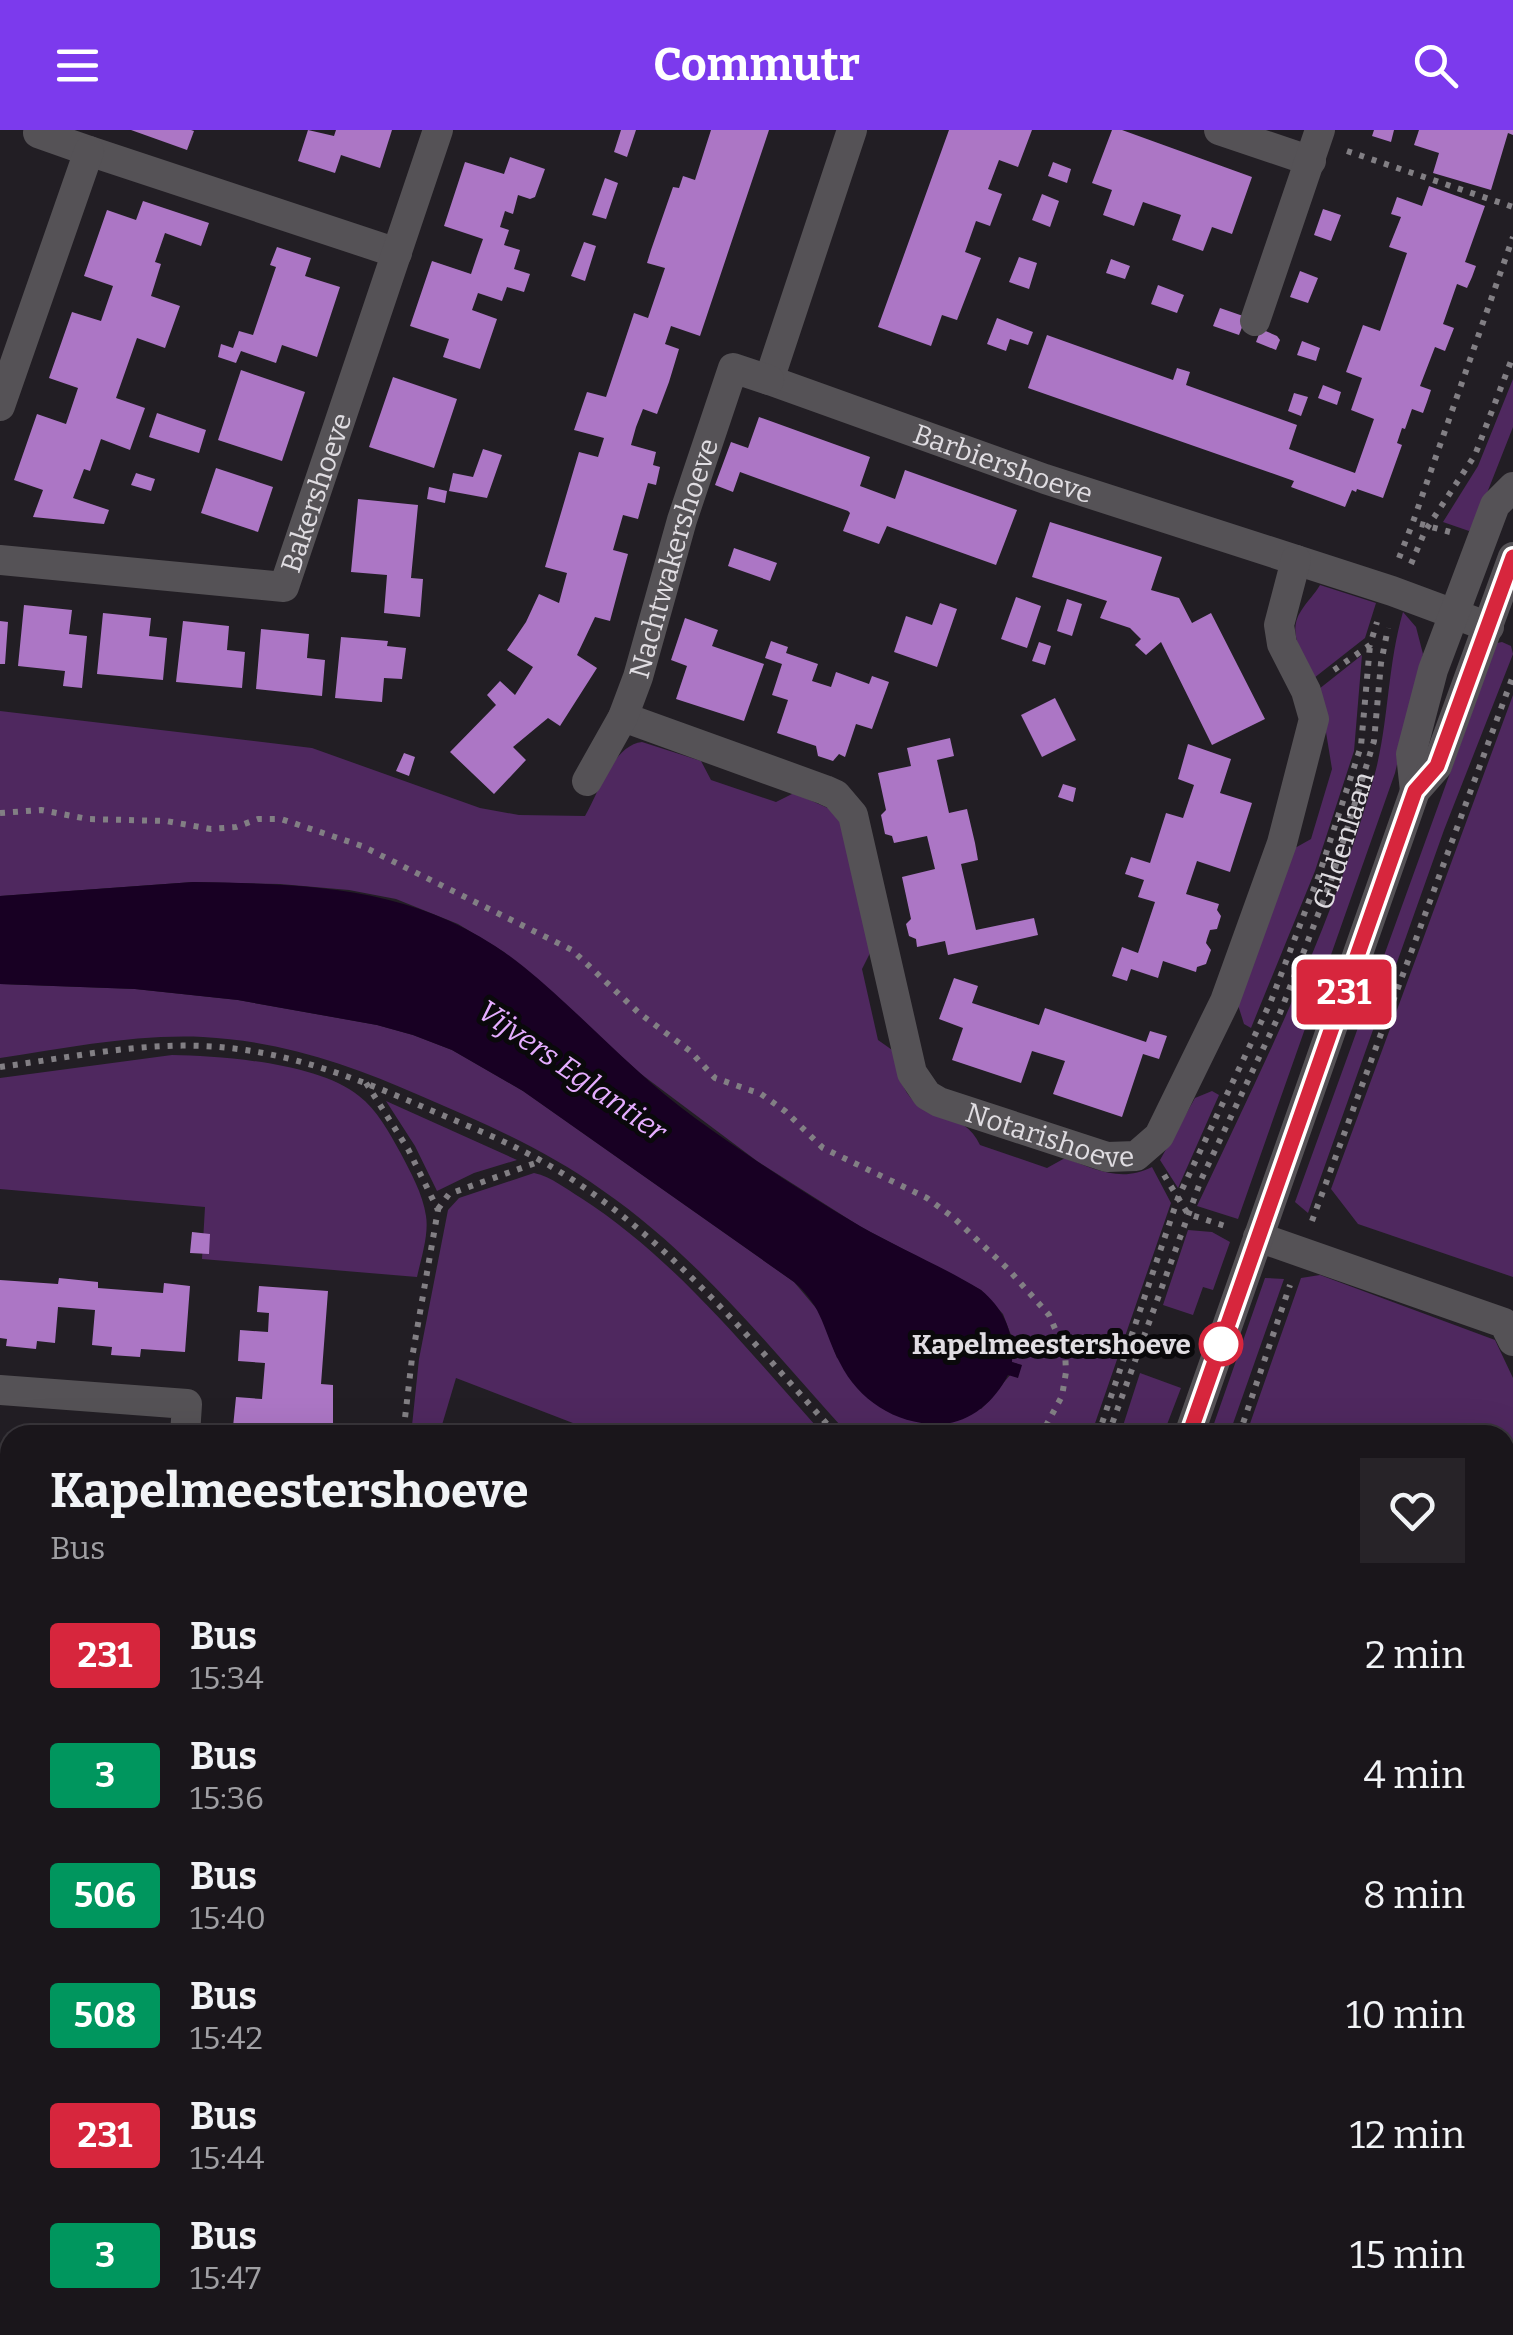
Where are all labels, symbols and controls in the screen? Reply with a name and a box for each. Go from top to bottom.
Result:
icon: menu [50,38,105,93]
text: Commutr [653,38,860,92]
icon: search [1408,38,1463,93]
street label: Bakershoeve [274,408,358,577]
street label: Barbiershoeve [909,417,1097,510]
street label: Nachtwakershoeve [622,434,725,682]
street label: Gildenlaan [1305,767,1380,914]
line badge: 231 [1286,960,1402,1024]
text: 231 [1317,971,1372,1013]
water label: Vijvers Eglantier [471,993,675,1150]
street label: Notarishoeve [962,1095,1135,1174]
marker: Kapelmeestershoeve [1200,1323,1242,1365]
place label: Kapelmeestershoeve [912,1328,1191,1361]
button: heart [1360,1458,1465,1563]
text: Kapelmeestershoeve [50,1462,529,1520]
text: Bus [50,1529,105,1567]
text: Bus [190,1613,257,1659]
text: 2 min [1365,1632,1465,1678]
text: 231 [78,1634,133,1676]
text: 15:34 [190,1659,264,1697]
text: Bus [190,1733,257,1779]
text: 4 min [1364,1752,1465,1798]
text: 3 [95,1754,115,1796]
text: 15:36 [190,1779,264,1817]
text: Bus [190,1853,257,1899]
text: 8 min [1363,1872,1465,1918]
text: 506 [74,1874,136,1916]
text: 15:40 [190,1899,266,1937]
text: Bus [190,1973,257,2019]
text: 10 min [1346,1992,1465,2038]
text: 508 [74,1994,136,2036]
text: 15:42 [190,2019,263,2057]
text: Bus [190,2093,257,2139]
text: 12 min [1350,2112,1465,2158]
text: 231 [78,2114,133,2156]
text: 15:44 [190,2139,264,2177]
text: Bus [190,2213,257,2259]
text: 15 min [1350,2232,1465,2278]
text: 3 [95,2234,115,2276]
text: 15:47 [190,2259,261,2297]

